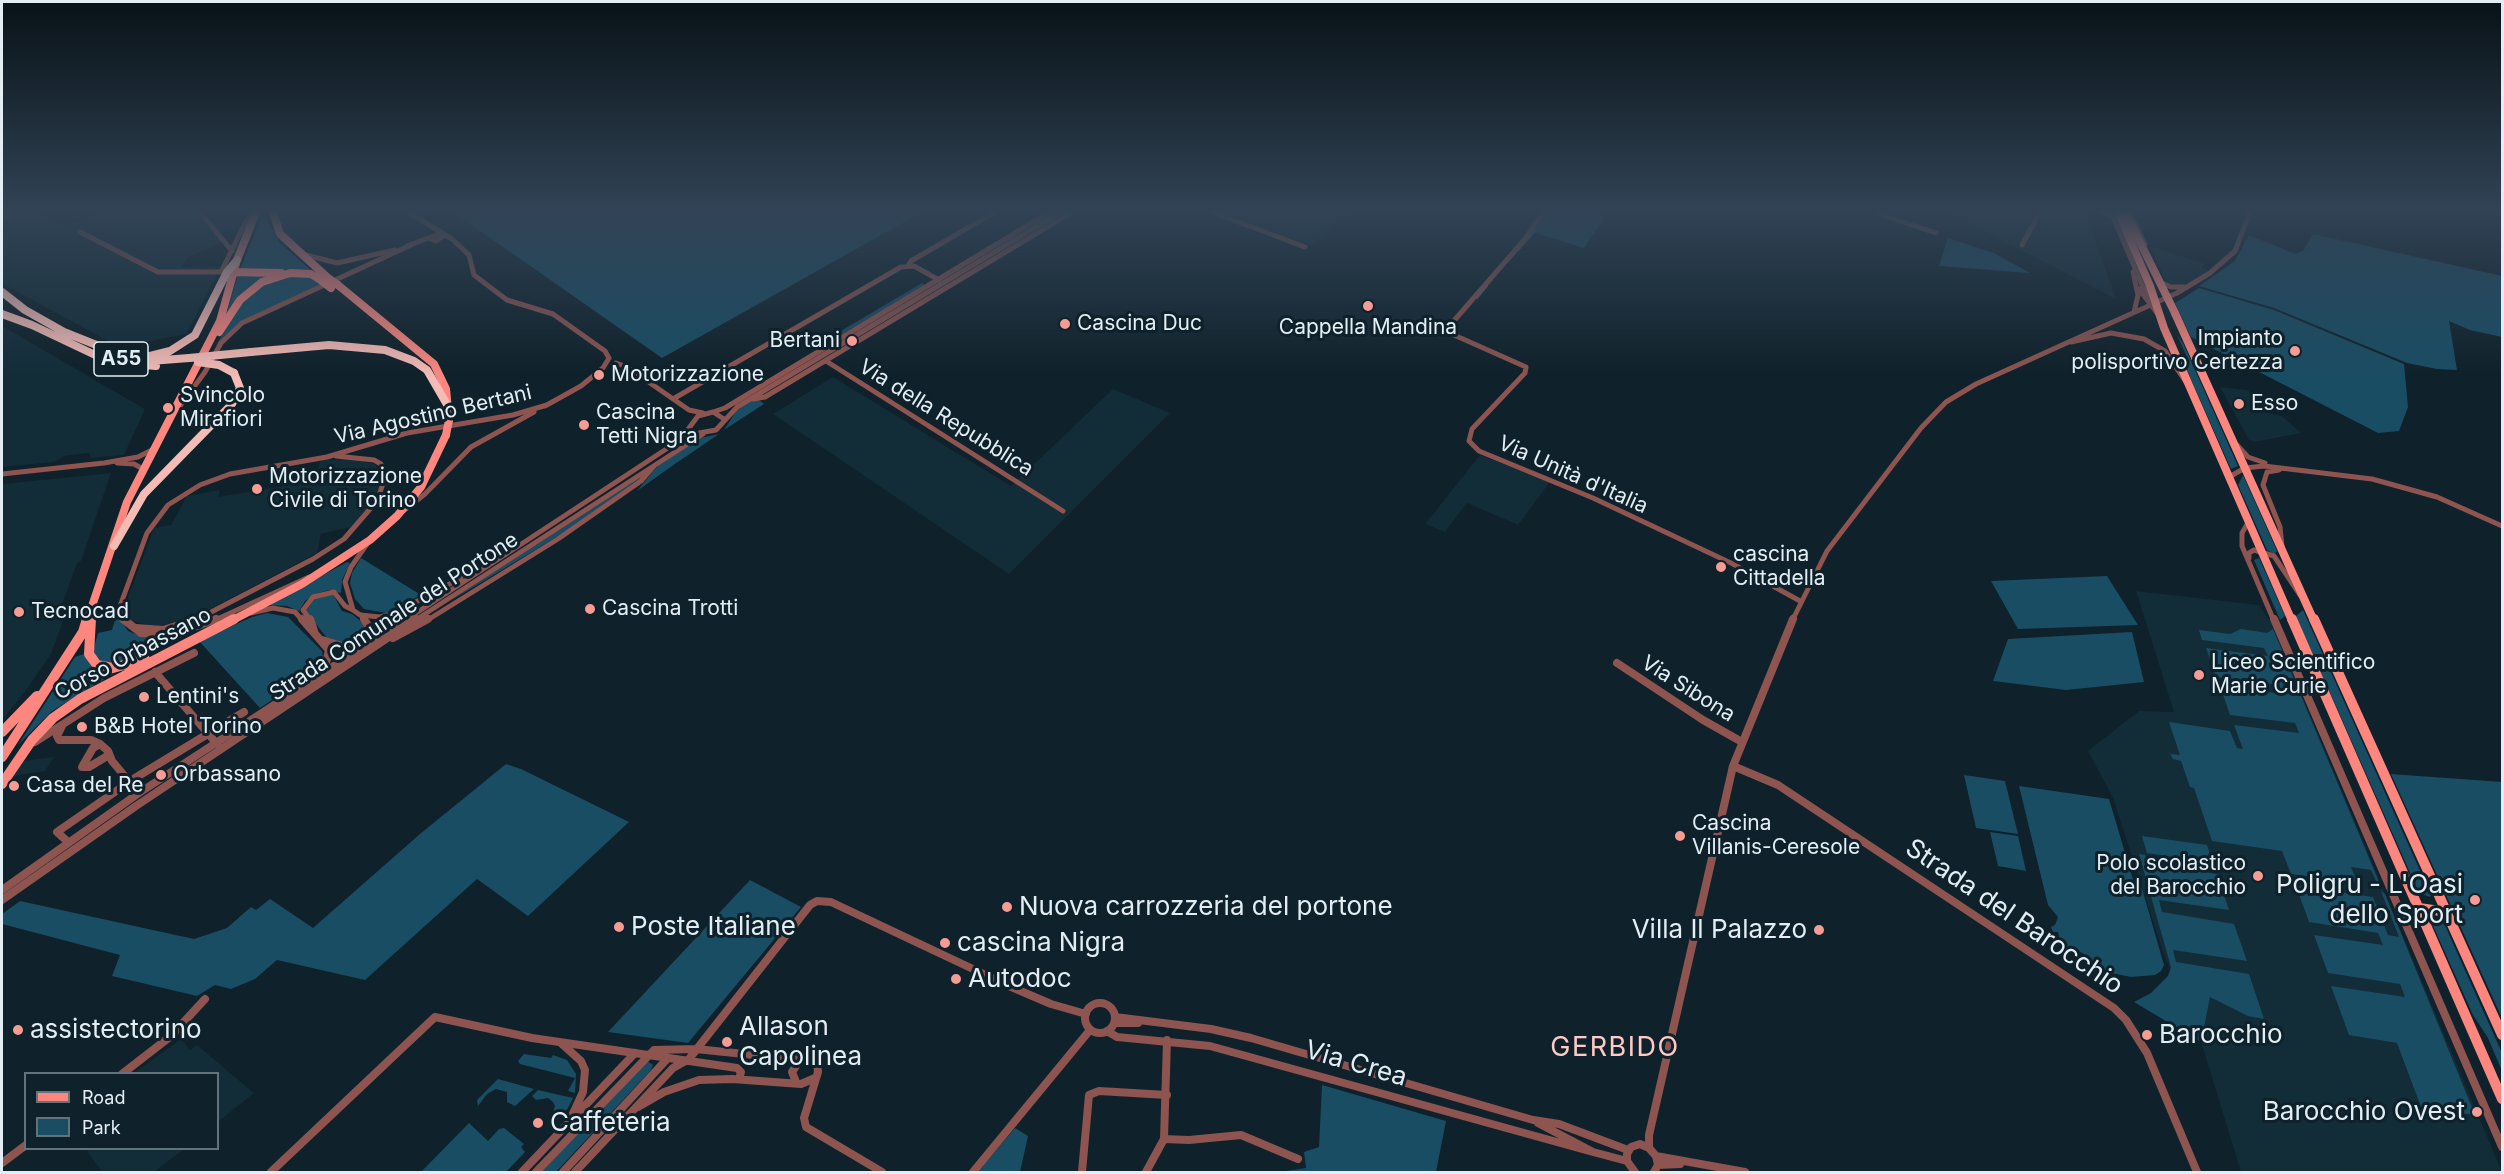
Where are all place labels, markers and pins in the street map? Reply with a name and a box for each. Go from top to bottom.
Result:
marker: Cappella Mandina [1361,299,1375,313]
place label: Cascina Duc [1077,311,1202,337]
place label: Cappella Mandina [1279,315,1457,341]
marker: Cascina Duc [1058,317,1072,331]
place label: Impianto polisportivo Certezza [2071,326,2283,376]
place label: Bertani [770,328,840,354]
marker: Bertani [845,334,859,348]
marker: Impianto polisportivo Certezza [2288,344,2302,358]
place label: Motorizzazione [611,362,764,388]
marker: Motorizzazione [592,368,606,382]
place label: Svincolo Mirafiori [180,383,265,433]
place label: Esso [2251,391,2298,417]
marker: Esso [2232,397,2246,411]
place label: Cascina Tetti Nigra [596,400,698,450]
marker: Svincolo Mirafiori [161,401,175,415]
marker: Cascina Tetti Nigra [577,418,591,432]
place label: Motorizzazione Civile di Torino [269,464,422,514]
marker: Motorizzazione Civile di Torino [250,482,264,496]
place label: cascina Cittadella [1733,542,1826,592]
marker: cascina Cittadella [1714,560,1728,574]
place label: Cascina Trotti [602,596,738,622]
place label: Tecnocad [31,599,129,625]
marker: Cascina Trotti [583,602,597,616]
marker: Tecnocad [12,605,26,619]
place label: Liceo Scientifico Marie Curie [2211,650,2375,700]
marker: Liceo Scientifico Marie Curie [2192,668,2206,682]
place label: Lentini's [156,684,239,710]
marker: Lentini's [137,690,151,704]
place label: B&B Hotel Torino [94,714,262,740]
marker: B&B Hotel Torino [75,720,89,734]
place label: Orbassano [173,762,281,788]
marker: Orbassano [154,768,168,782]
place label: Casa del Re [26,773,143,799]
marker: Casa del Re [7,779,21,793]
place label: Cascina Villanis-Ceresole [1692,811,1860,861]
marker: Cascina Villanis-Ceresole [1673,829,1687,843]
place label: Polo scolastico del Barocchio [2096,851,2246,901]
marker: Polo scolastico del Barocchio [2251,869,2265,883]
place label: Poligru - L'Oasi dello Sport [2276,869,2463,930]
place label: Nuova carrozzeria del portone [1019,891,1393,923]
marker: Poligru - L'Oasi dello Sport [2468,893,2482,907]
marker: Nuova carrozzeria del portone [1000,900,1014,914]
place label: Poste Italiane [631,911,796,943]
place label: Villa Il Palazzo [1632,914,1807,946]
marker: Poste Italiane [612,920,626,934]
marker: Villa Il Palazzo [1812,923,1826,937]
place label: cascina Nigra [957,927,1125,959]
marker: cascina Nigra [938,936,952,950]
place label: Autodoc [968,963,1072,995]
marker: Autodoc [949,972,963,986]
place label: Allason Capolinea [739,1011,862,1072]
place label: assistectorino [30,1014,202,1046]
place label: Barocchio [2159,1019,2283,1051]
marker: assistectorino [11,1023,25,1037]
marker: Barocchio [2140,1028,2154,1042]
marker: Allason Capolinea [720,1035,734,1049]
place label: Barocchio Ovest [2263,1096,2465,1128]
marker: Barocchio Ovest [2470,1105,2484,1119]
place label: Caffeteria [550,1107,671,1139]
marker: Caffeteria [531,1116,545,1130]

